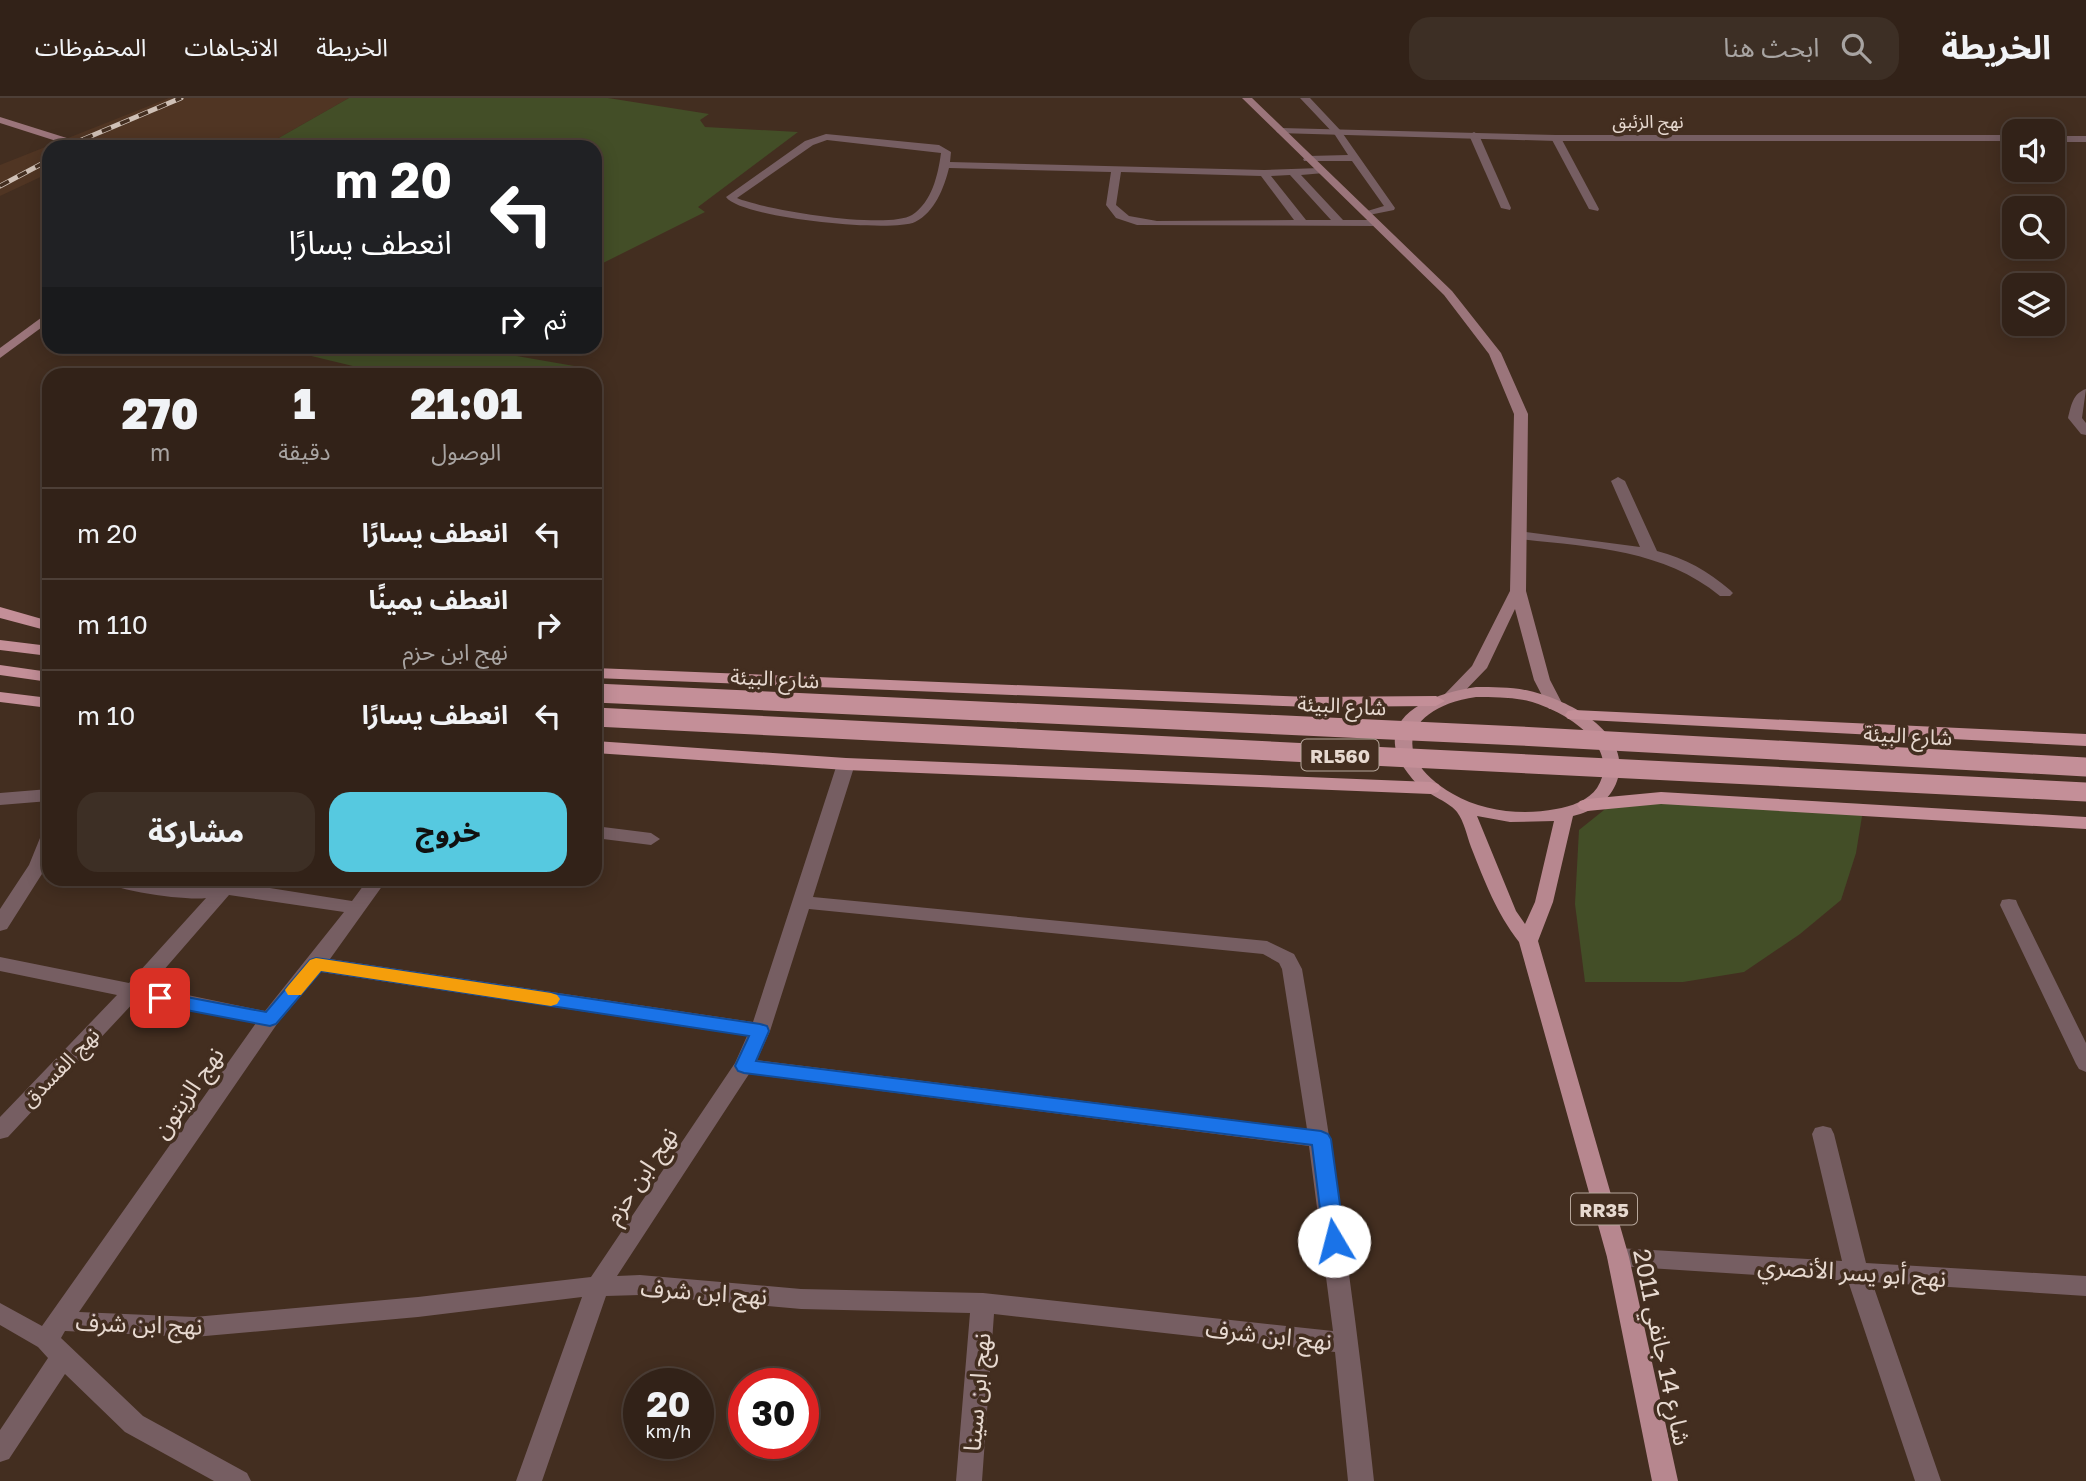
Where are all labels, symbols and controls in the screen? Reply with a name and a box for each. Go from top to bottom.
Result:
search box [1409,17,1899,80]
text: الخريطة [1941,27,2051,66]
icon: search [1837,29,1875,67]
text: المحفوظات [35,32,146,61]
text: الاتجاهات [184,32,278,61]
text: الخريطة [316,32,388,61]
text: ابحث هنا [1723,32,1819,63]
street label: نهج الزئبق [1612,110,1684,135]
map controls [2002,119,2065,336]
button: sound [2002,119,2065,182]
text: 20 m [335,150,452,209]
icon: left [476,168,567,259]
button: search [2002,196,2065,259]
text: انعطف يسارًا [289,223,452,261]
button: layers [2002,273,2065,336]
icon: right [493,301,531,339]
text: ثم [545,304,567,335]
text: 1 [293,378,315,428]
text: 21:01 [410,378,522,428]
text: 270 [122,388,198,438]
text: دقيقة [278,437,331,465]
text: الوصول [431,437,501,465]
text: m [150,438,170,466]
icon: left [529,515,567,553]
text: انعطف يسارًا [362,517,508,548]
text: 20 m [77,518,138,549]
text: انعطف يمينًا [369,584,508,615]
icon: right [529,606,567,644]
text: 110 m [77,609,148,640]
text: نهج ابن حزم [402,637,508,665]
street label: شارع البيئة [730,663,820,696]
street label: شارع البيئة [1297,690,1387,723]
icon: left [529,697,567,735]
text: انعطف يسارًا [362,699,508,730]
text: 10 m [77,700,135,731]
street label: شارع البيئة [1863,720,1953,753]
road number: RL560 [1302,740,1378,770]
button: مشاركة [77,792,315,872]
button: خروج [329,792,567,872]
pin [130,968,190,1028]
icon: arrive [141,979,179,1017]
street label: نهج الفسدق [15,1022,107,1115]
street label: نهج الزيتون [145,1041,232,1146]
street label: نهج ابن حزم [597,1121,687,1232]
road number: RR35 [1571,1194,1637,1224]
position arrow [1297,1204,1371,1278]
street label: شارع 14 جانفي 2011 [1623,1246,1698,1449]
street label: نهج أبو يسر الأنصري [1756,1250,1947,1298]
street label: نهج ابن شرف [639,1272,768,1314]
street label: نهج ابن شرف [75,1306,203,1344]
street label: نهج ابن شرف [1204,1313,1334,1359]
street label: نهج ابن سينا [956,1332,1000,1453]
speed limit sign: 30 [728,1368,819,1459]
text: 20 [646,1383,691,1425]
text: km/h [646,1420,691,1442]

